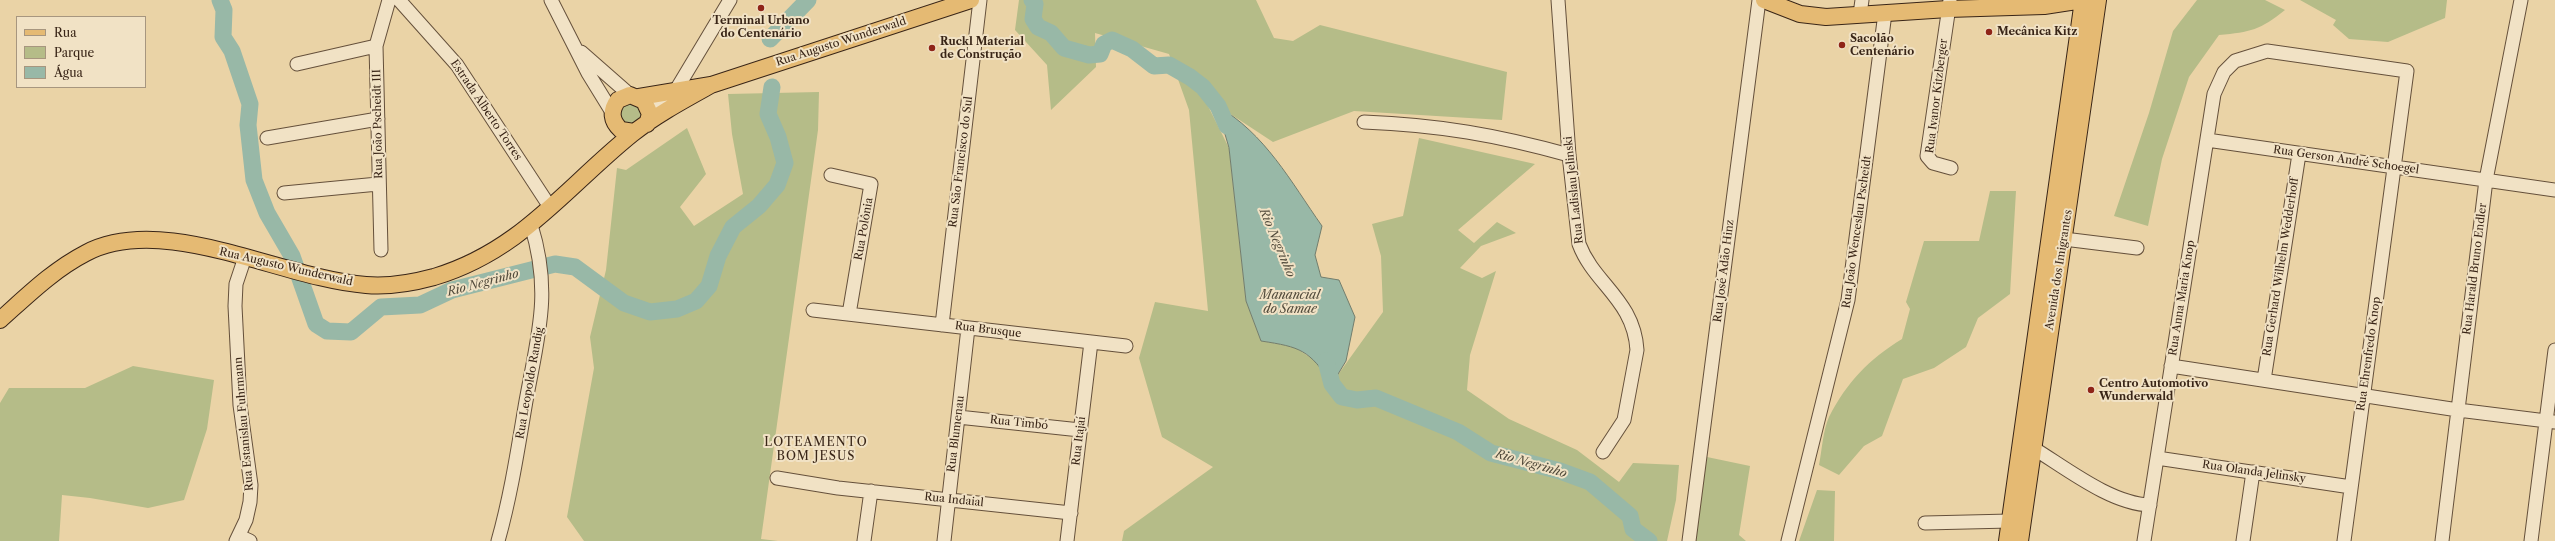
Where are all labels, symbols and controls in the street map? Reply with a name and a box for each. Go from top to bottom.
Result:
marker: Terminal Urbano do Centenário [756,3,766,13]
place label: Terminal Urbano do Centenário [713,14,809,40]
street label: Rua Augusto Wunderwald [774,15,908,69]
legend [16,16,146,88]
text: Rua [54,25,77,40]
place label: Mecânica Kitz [1997,25,2077,39]
marker: Mecânica Kitz [1984,27,1994,37]
place label: Sacolão Centenário [1850,32,1914,58]
place label: Ruckl Material de Construção [940,35,1024,61]
street label: Rua Ivanor Kitzberger [1923,38,1951,154]
marker: Sacolão Centenário [1837,40,1847,50]
marker: Ruckl Material de Construção [927,43,937,53]
text: Parque [54,45,94,60]
street label: Estrada Alberto Torres [447,57,525,163]
text: Água [54,65,83,80]
street label: Rua João Pscheidt III [370,69,386,179]
street label: Rua São Francisco do Sul [946,96,976,228]
street label: Rua Ladislau Jelinski [1562,136,1586,244]
street label: Rua Gerson André Schoegel [2272,143,2420,177]
street label: Rua João Wenceslau Pscheidt [1840,155,1874,309]
street label: Rua Gerhard Wilhelm Wedderhoff [2260,177,2302,357]
street label: Rua Polônia [852,197,876,261]
street label: Rua Harald Bruno Endler [2460,202,2490,336]
water label: Rio Negrinho [1256,206,1298,280]
street label: Avenida dos Imigrantes [2043,209,2075,331]
street label: Rua José Adão Hinz [1711,219,1737,323]
street label: Rua Anna Maria Knop [2166,239,2198,357]
street label: Rua Augusto Wunderwald [218,245,354,289]
water label: Rio Negrinho [446,267,520,299]
water label: Manancial do Samae [1260,289,1320,317]
street label: Rua Ehrenfredo Knop [2354,296,2384,412]
street label: Rua Brusque [954,319,1022,341]
street label: Rua Leopoldo Randig [514,326,546,440]
street label: Rua Estanislau Fuhrmann [232,356,256,492]
place label: Centro Automotivo Wunderwald [2099,377,2208,403]
marker: Centro Automotivo Wunderwald [2086,385,2096,395]
street label: Rua Blumenau [945,395,967,473]
street label: Rua Timbó [989,413,1049,433]
street label: Rua Itajaí [1069,416,1089,466]
district label: LOTEAMENTO BOM JESUS [764,436,868,464]
water label: Rio Negrinho [1494,447,1568,481]
street label: Rua Olanda Jelinsky [2201,458,2307,486]
street label: Rua Indaial [924,490,984,510]

